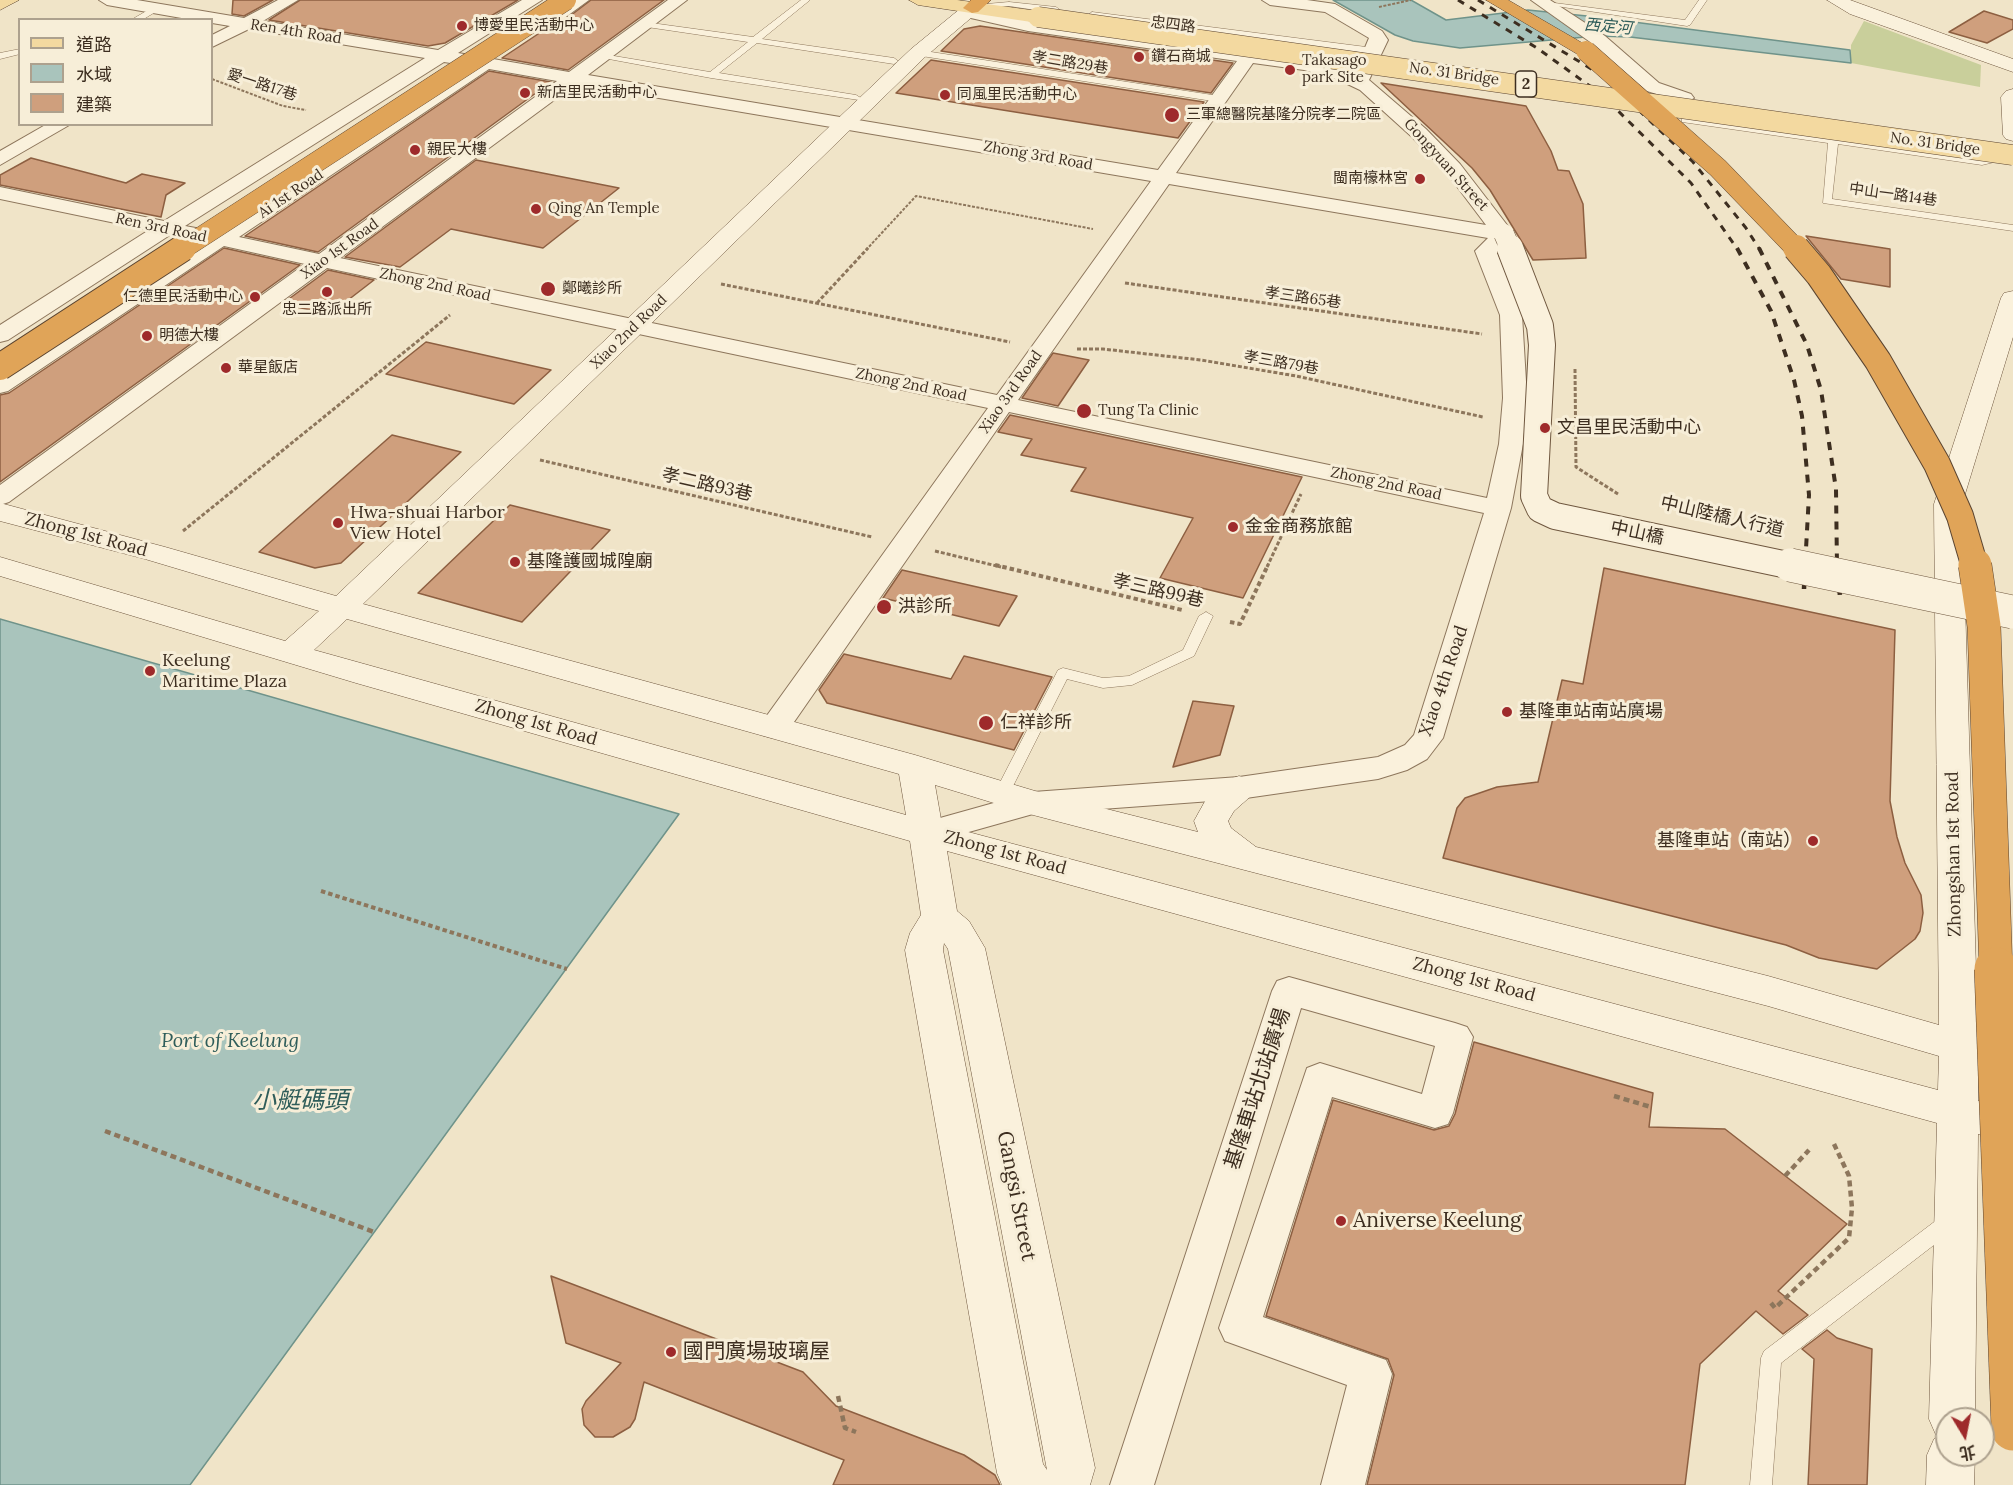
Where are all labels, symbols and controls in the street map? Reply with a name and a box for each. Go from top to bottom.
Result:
street label: 忠四路 [1150,13,1196,37]
water label: 西定河 [1583,15,1633,39]
street label: Ren 4th Road [249,16,343,48]
place label: 博愛里民活動中心 [474,17,594,35]
legend [18,18,213,126]
marker: 博愛里民活動中心 [455,19,469,33]
text: 道路 [76,33,112,56]
street label: 孝二路29巷 [1031,48,1109,78]
place label: 鑽石商城 [1151,48,1211,66]
marker: 鑽石商城 [1132,50,1146,64]
place label: Takasago park Site [1302,52,1366,87]
street label: No. 31 Bridge [1408,59,1500,89]
text: 水域 [76,63,112,86]
marker: Takasago park Site [1283,63,1297,77]
street label: 愛一路17巷 [225,65,299,105]
road number: 2 [1516,71,1537,97]
place label: 新店里民活動中心 [537,84,657,102]
marker: 新店里民活動中心 [518,86,532,100]
place label: 同風里民活動中心 [957,86,1077,104]
marker: 同風里民活動中心 [938,88,952,102]
text: 建築 [76,93,112,116]
marker: 三軍總醫院基隆分院孝二院區 [1163,106,1181,124]
place label: 三軍總醫院基隆分院孝二院區 [1186,106,1381,124]
street label: Gongyuan Street [1400,115,1492,215]
street label: No. 31 Bridge [1889,129,1981,159]
street label: Zhong 3rd Road [982,138,1094,174]
place label: 親民大樓 [427,141,487,159]
marker: 親民大樓 [408,143,422,157]
street label: Ai 1st Road [255,166,327,222]
place label: 閩南檺林宮 [1333,170,1408,188]
marker: 閩南檺林宮 [1413,172,1427,186]
street label: 中山一路14巷 [1848,180,1938,210]
place label: Qing An Temple [548,200,660,218]
marker: Qing An Temple [529,202,543,216]
street label: Ren 3rd Road [114,210,208,246]
street label: Xiao 1st Road [298,215,382,283]
street label: Zhong 2nd Road [378,264,492,306]
marker: 鄭曦診所 [539,280,557,298]
place label: 鄭曦診所 [562,280,622,298]
street label: 孝三路65巷 [1264,284,1342,312]
marker: 忠二路派出所 [320,285,334,299]
place label: 仁德里民活動中心 [123,288,243,306]
marker: 仁德里民活動中心 [248,290,262,304]
street label: Xiao 2nd Road [587,291,671,373]
place label: 忠二路派出所 [282,301,372,319]
place label: 明德大樓 [159,327,219,345]
marker: 明德大樓 [140,329,154,343]
street label: Xiao 3rd Road [976,347,1046,437]
street label: 孝三路79巷 [1242,348,1320,378]
place label: 華星飯店 [238,359,298,377]
marker: 華星飯店 [219,361,233,375]
street label: Zhong 2nd Road [854,364,968,406]
marker: Tung Ta Clinic [1075,402,1093,420]
place label: Tung Ta Clinic [1098,402,1199,420]
place label: 文昌里民活動中心 [1557,417,1701,439]
marker: 文昌里民活動中心 [1538,421,1552,435]
street label: Zhong 2nd Road [1329,463,1443,505]
street label: 孝二路93巷 [660,464,754,506]
street label: 中山陸橋人行道 [1658,492,1786,542]
place label: Hwa-shuai Harbor View Hotel [350,502,505,544]
street label: Zhong 1st Road [22,508,150,562]
marker: Hwa-shuai Harbor View Hotel [331,516,345,530]
place label: 金金商務旅館 [1245,516,1353,538]
street label: 中山橋 [1608,517,1666,549]
marker: 金金商務旅館 [1226,520,1240,534]
place label: 基隆護國城隍廟 [527,551,653,573]
marker: 基隆護國城隍廟 [508,555,522,569]
street label: 孝三路99巷 [1110,570,1206,612]
place label: 洪診所 [898,596,952,618]
marker: 洪診所 [875,598,893,616]
street label: Xiao 4th Road [1415,623,1473,739]
place label: Keelung Maritime Plaza [162,650,287,692]
marker: Keelung Maritime Plaza [143,664,157,678]
street label: Zhong 1st Road [472,695,600,751]
place label: 基隆車站南站廣場 [1519,701,1663,723]
marker: 基隆車站南站廣場 [1500,705,1514,719]
place label: 仁祥診所 [1000,712,1072,734]
marker: 仁祥診所 [977,714,995,732]
street label: Zhongshan 1st Road [1942,771,1966,937]
street label: Zhong 1st Road [941,826,1069,880]
place label: 基隆車站（南站） [1657,830,1801,852]
marker: 基隆車站（南站） [1806,834,1820,848]
street label: Zhong 1st Road [1410,953,1538,1007]
street label: 基隆車站北站廣場 [1220,1005,1296,1173]
water label: Port of Keelung [161,1029,299,1053]
water label: 小艇碼頭 [252,1087,348,1115]
street label: Gangsi Street [991,1129,1041,1263]
place label: Aniverse Keelung [1353,1208,1522,1234]
marker: Aniverse Keelung [1334,1214,1348,1228]
place label: 國門廣場玻璃屋 [683,1339,830,1365]
marker: 國門廣場玻璃屋 [664,1345,678,1359]
north arrow [1935,1407,1995,1467]
text: 北 [1958,1442,1977,1464]

